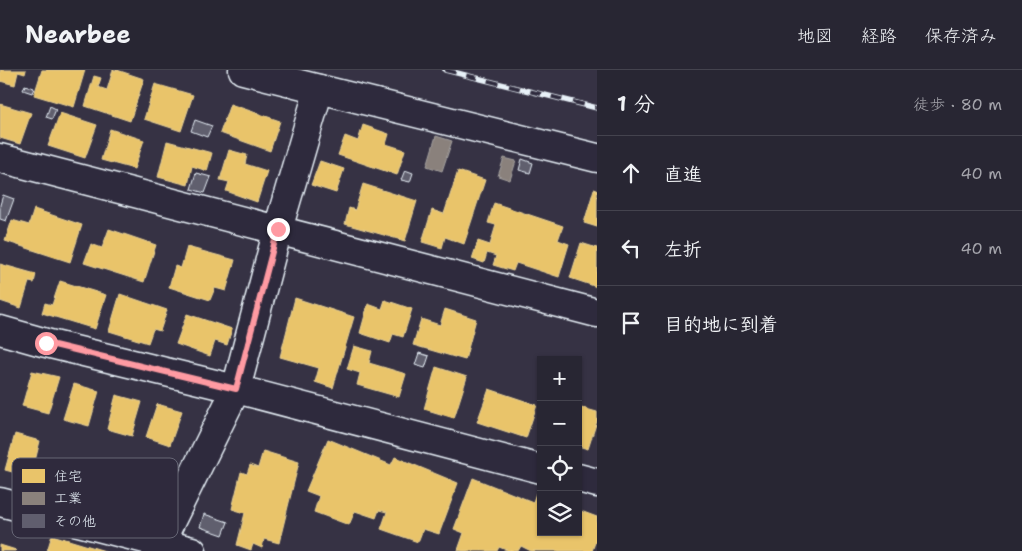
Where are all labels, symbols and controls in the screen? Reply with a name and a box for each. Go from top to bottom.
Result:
text: Nearbee [25,19,131,51]
text: 地図 [797,24,833,48]
text: 経路 [861,24,897,48]
text: 保存済み [925,24,997,48]
text: 1 分 [617,90,655,118]
text: 徒歩 · 80 m [913,94,1002,115]
icon: ahead [617,159,645,187]
text: 直進 [664,162,702,187]
text: 40 m [960,163,1002,184]
route end [267,218,290,241]
icon: left [617,234,645,262]
text: 左折 [664,237,702,262]
text: 40 m [960,238,1002,259]
icon: arrive [617,309,645,337]
text: 目的地に到着 [664,312,778,337]
route start [35,332,58,355]
map controls [537,356,582,536]
button: + [537,356,582,401]
button: − [537,401,582,446]
button: locate [537,446,582,491]
legend [12,458,178,538]
text: 住宅 [54,467,82,485]
text: 工業 [54,489,82,507]
button: layers [537,491,582,536]
text: その他 [54,512,96,530]

